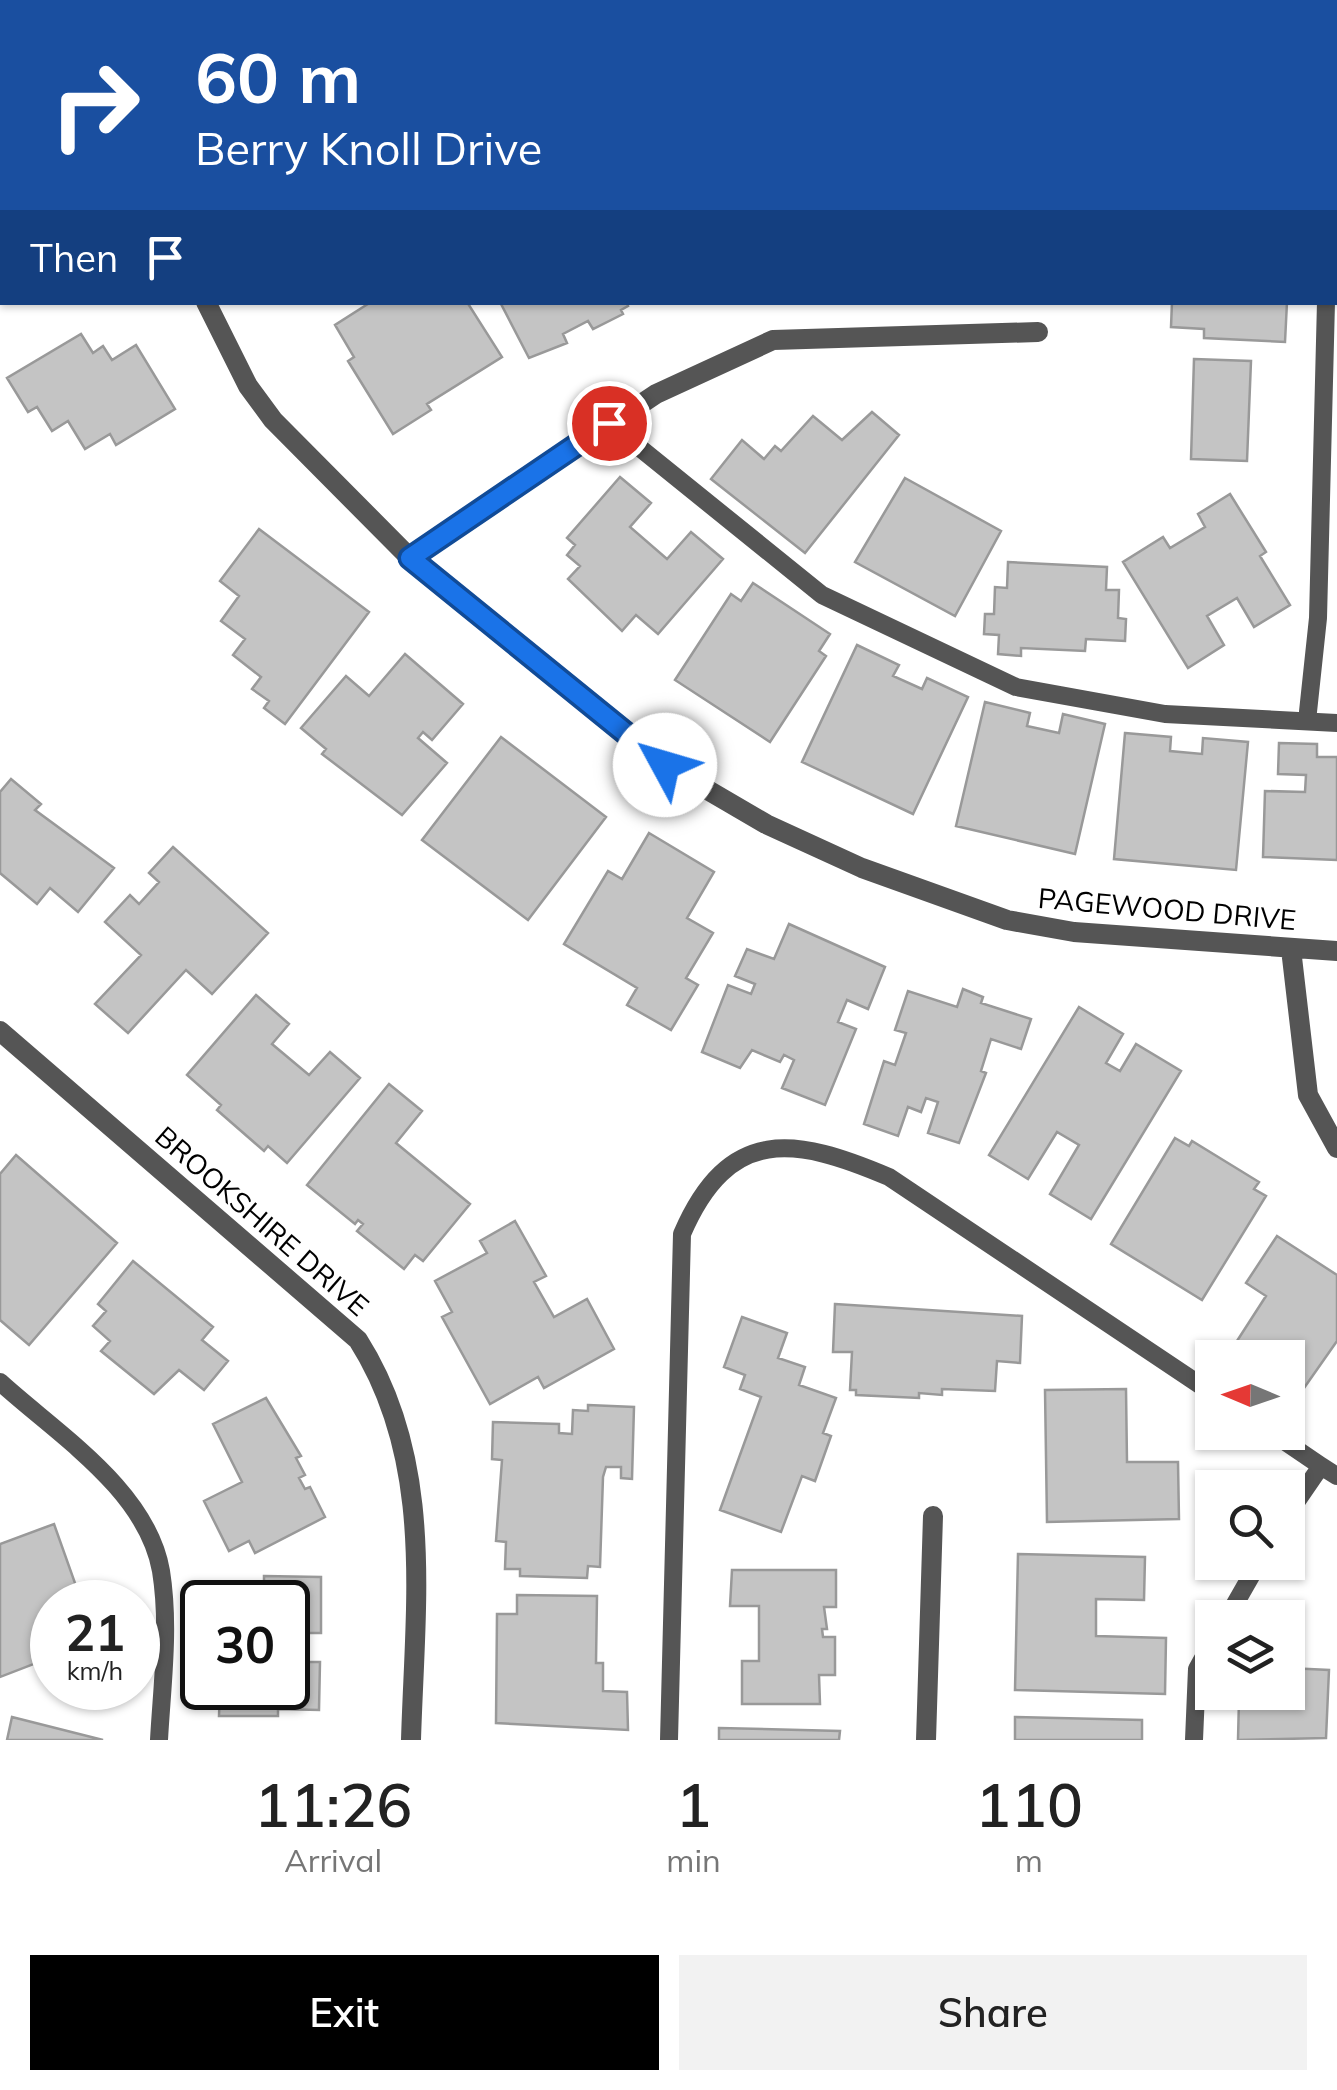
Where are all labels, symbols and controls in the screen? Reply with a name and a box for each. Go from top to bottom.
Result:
text: 60 m [195,33,361,121]
icon: right [30,40,160,170]
text: Berry Knoll Drive [195,120,542,176]
icon: arrive [138,230,193,285]
text: Then [30,234,118,282]
pin [567,381,652,466]
icon: arrive [582,396,637,451]
position arrow [613,713,717,817]
street label: PAGEWOOD DRIVE [1037,880,1298,937]
street label: BROOKSHIRE DRIVE [148,1118,376,1323]
north arrow [1195,1340,1305,1450]
map controls [1195,1340,1305,1710]
button: search [1195,1470,1305,1580]
speed limit sign: 30 [180,1580,310,1710]
button: layers [1195,1600,1305,1710]
text: 21 [65,1601,125,1664]
text: km/h [67,1655,123,1686]
text: 11:26 [254,1767,412,1842]
text: 1 [676,1767,712,1842]
text: 110 [975,1767,1083,1842]
text: Arrival [284,1840,382,1880]
text: min [666,1840,721,1880]
text: m [1015,1840,1043,1880]
button: Exit [30,1955,659,2070]
button: Share [679,1955,1307,2070]

